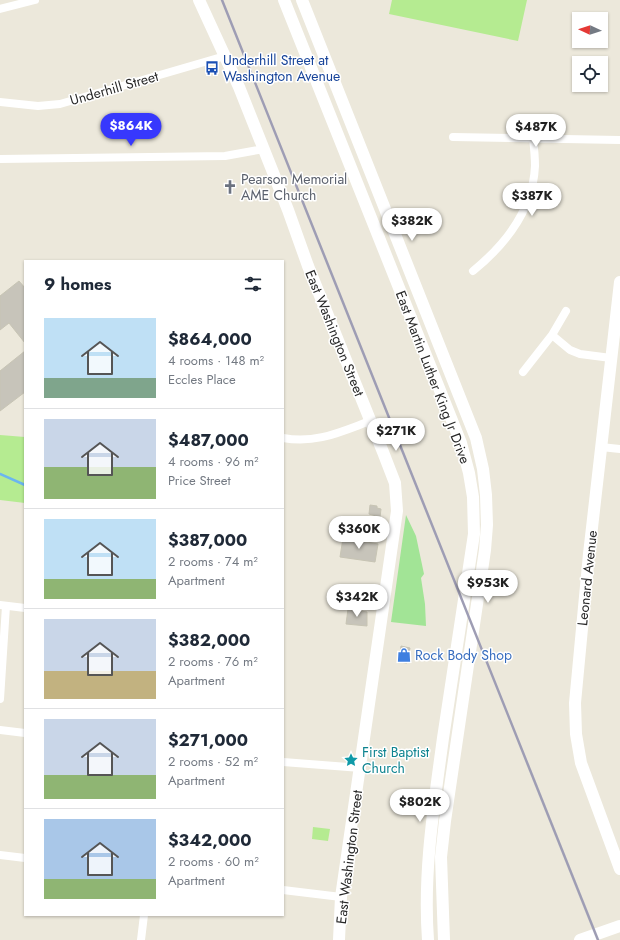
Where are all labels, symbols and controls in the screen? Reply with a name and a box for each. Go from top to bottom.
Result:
north arrow [572,12,608,48]
map controls [572,12,608,92]
place label: Underhill Street at Washington Avenue [223,50,340,86]
button: locate [572,56,608,92]
bus stop icon: Underhill Street at Washington Avenue [204,60,220,76]
street label: Underhill Street [67,66,161,110]
pin: $864K [103,113,159,147]
pin: $487K [508,114,564,148]
text: $864K [109,116,153,135]
text: $487K [515,117,557,136]
place label: Pearson Memorial AME Church [241,169,347,205]
church icon: Pearson Memorial AME Church [222,179,238,195]
pin: $387K [504,183,560,217]
text: $387K [511,186,553,205]
pin: $382K [384,208,440,242]
text: $382K [391,211,433,230]
street label: East Washington Street [300,267,370,400]
text: 9 homes [44,272,112,296]
icon: filters [242,273,264,295]
street label: East Martin Luther King Jr Drive [391,288,475,466]
text: $864,000 [168,327,252,351]
icon: home [76,334,124,382]
text: 4 rooms · 148 m² [168,351,264,370]
text: Eccles Place [168,370,236,389]
pin: $271K [368,418,424,452]
text: $271K [376,421,416,440]
text: $487,000 [168,428,249,452]
icon: home [76,435,124,483]
text: 4 rooms · 96 m² [168,452,259,471]
text: Price Street [168,471,231,490]
pin: $360K [331,516,387,550]
text: $360K [338,519,380,538]
text: $387,000 [168,528,247,552]
street label: Leonard Avenue [572,529,602,627]
icon: home [76,535,124,583]
text: 2 rooms · 74 m² [168,552,258,571]
pin: $953K [460,570,516,604]
text: Apartment [168,571,225,590]
text: $953K [467,573,509,592]
pin: $342K [329,584,385,618]
text: $342K [336,587,378,606]
text: $382,000 [168,628,250,652]
icon: home [76,635,124,683]
place label: Rock Body Shop [415,645,512,665]
shop icon: Rock Body Shop [396,647,412,663]
text: 2 rooms · 76 m² [168,652,258,671]
text: Apartment [168,671,225,690]
text: $271,000 [168,728,248,752]
icon: home [76,735,124,783]
place label: First Baptist Church [362,742,430,778]
text: 2 rooms · 52 m² [168,752,258,771]
place icon: First Baptist Church [343,752,359,768]
text: Apartment [168,771,225,790]
street label: East Washington Street [331,788,367,925]
pin: $802K [392,789,448,823]
text: $802K [399,792,441,811]
text: $342,000 [168,828,251,852]
icon: home [76,835,124,883]
text: 2 rooms · 60 m² [168,852,259,871]
text: Apartment [168,871,225,890]

